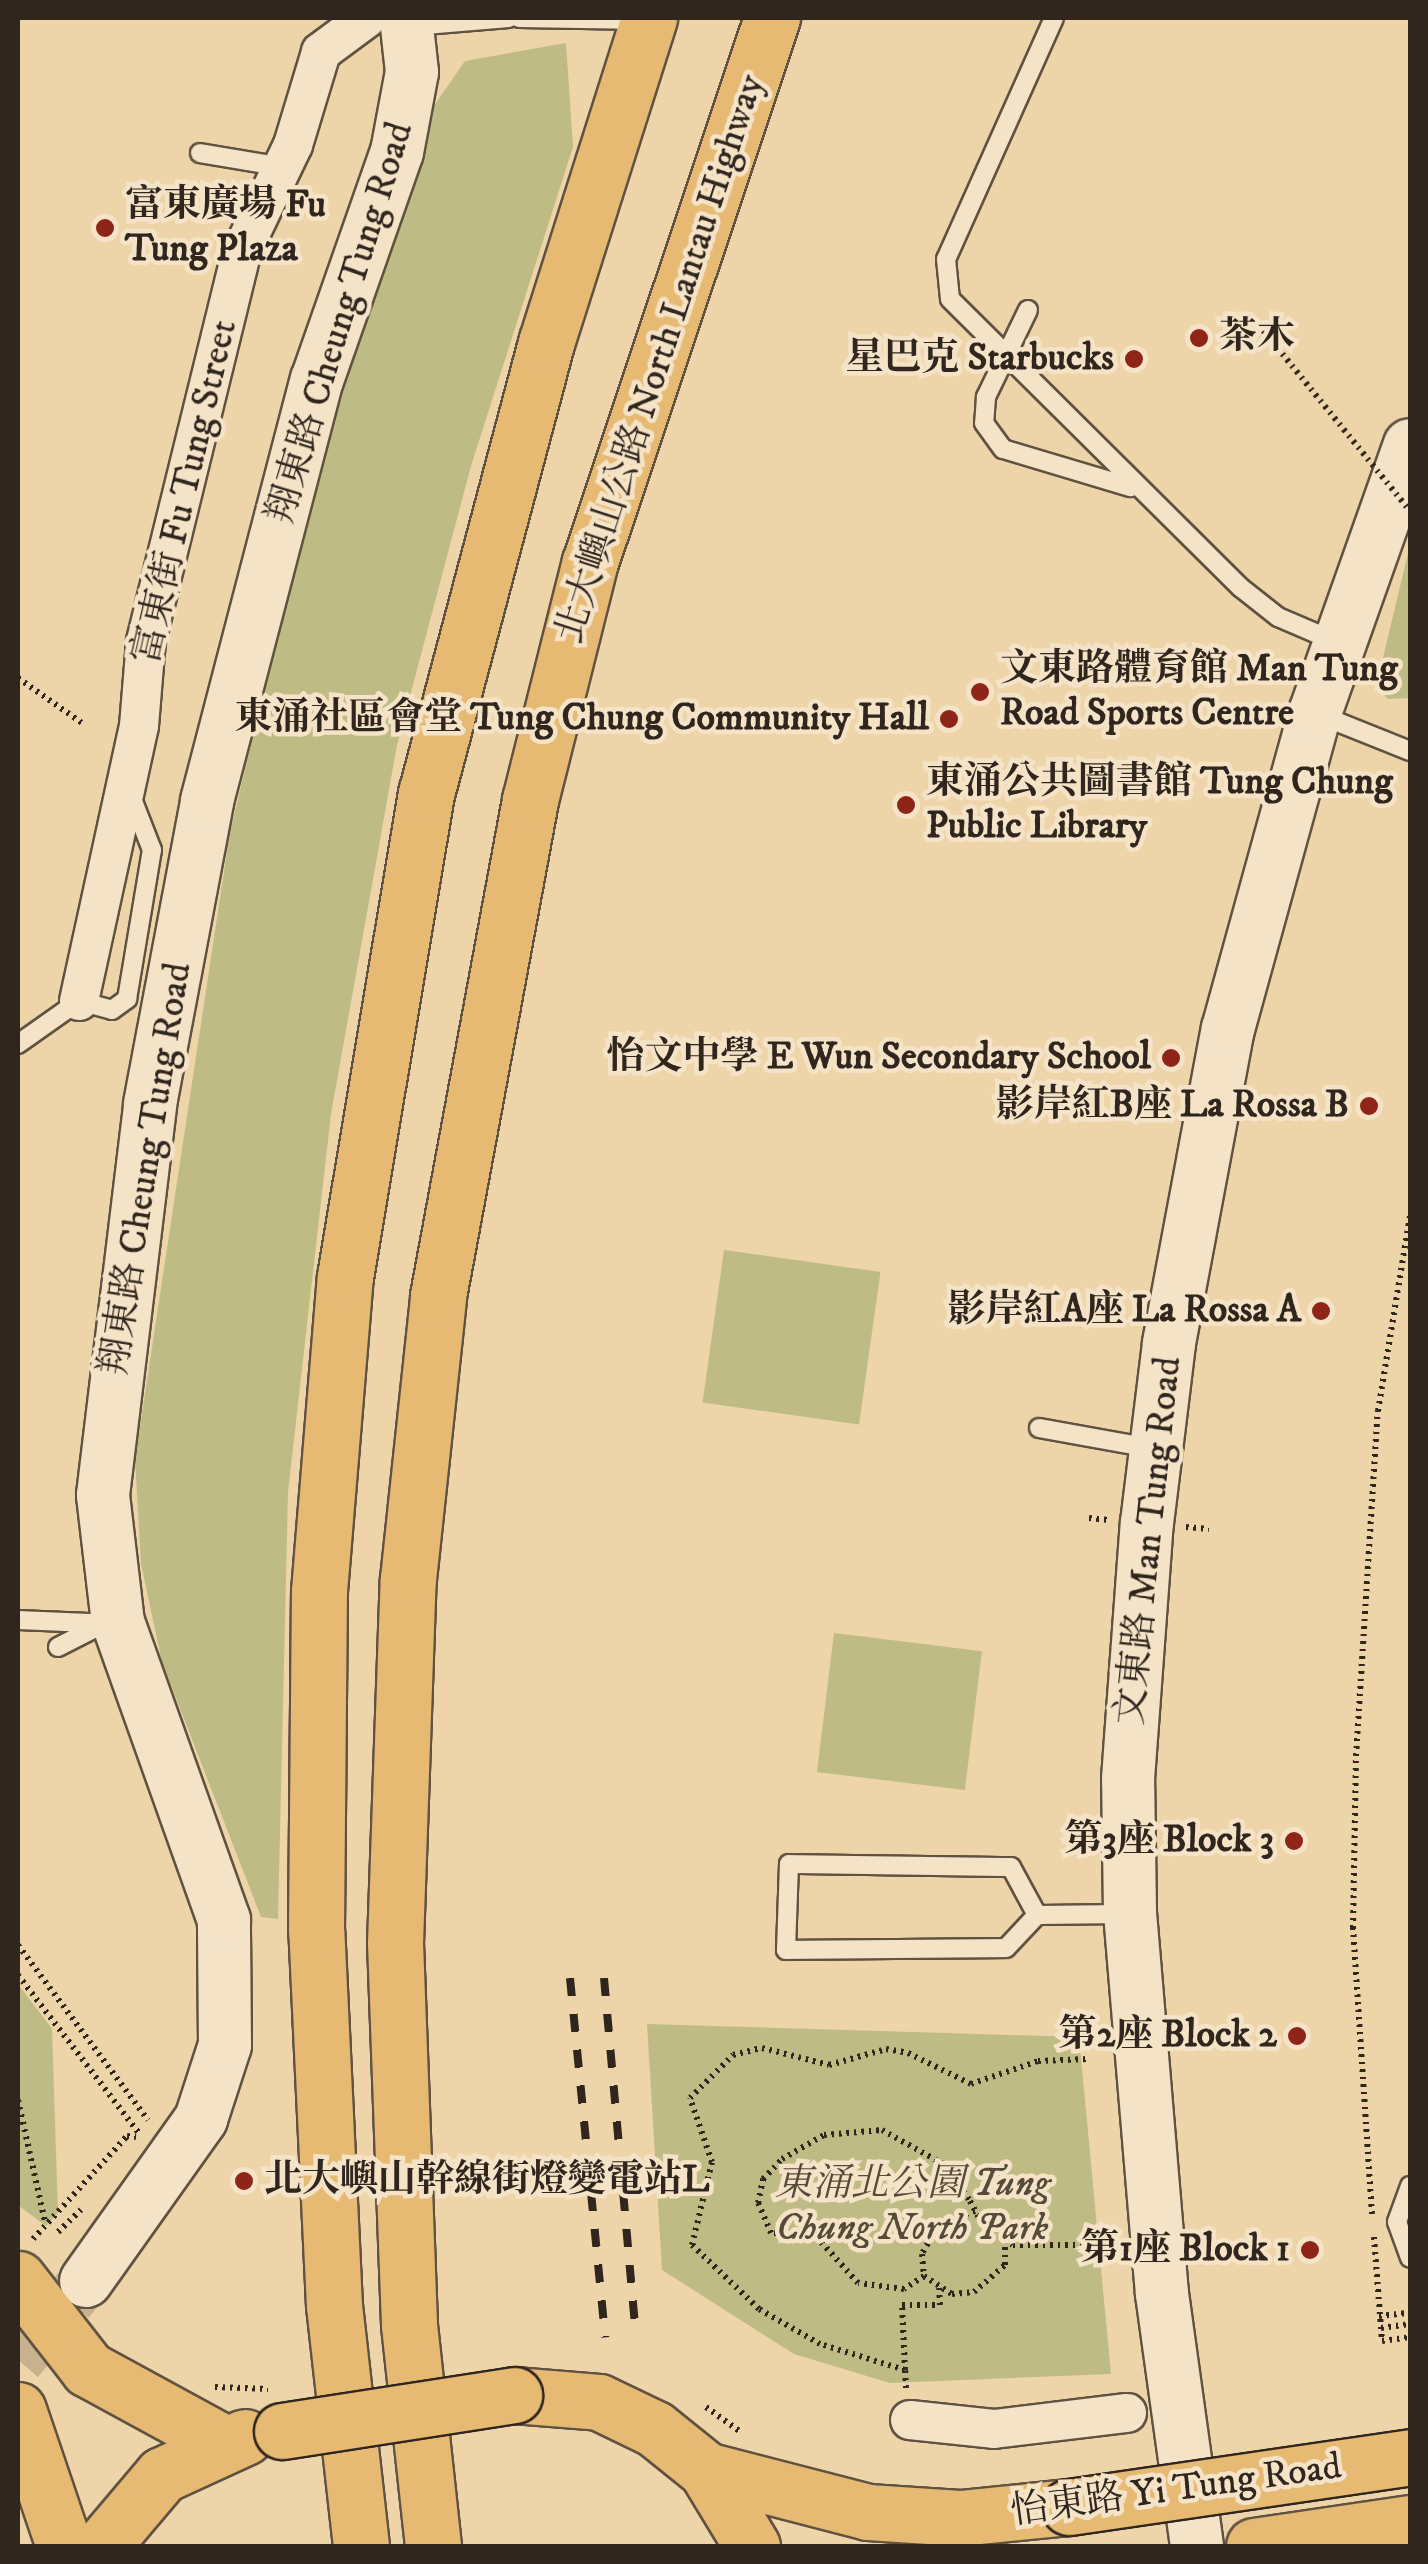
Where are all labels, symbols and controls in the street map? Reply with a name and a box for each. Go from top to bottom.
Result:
street label: 北大嶼山公路 North Lantau Highway [547,69,775,649]
street label: 翔東路 Cheung Tung Road [258,117,424,529]
place label: 富東廣場 Fu Tung Plaza [125,183,326,272]
marker: 富東廣場 Fu Tung Plaza [94,217,116,239]
place label: 茶木 [1219,315,1295,361]
street label: 富東街 Fu Tung Street [124,316,248,668]
marker: 茶木 [1188,327,1210,349]
place label: 星巴克 Starbucks [845,336,1114,382]
marker: 星巴克 Starbucks [1123,348,1145,370]
place label: 文東路體育館 Man Tung Road Sports Centre [1000,647,1398,736]
marker: 文東路體育館 Man Tung Road Sports Centre [969,681,991,703]
place label: 東涌社區會堂 Tung Chung Community Hall [234,696,929,742]
marker: 東涌社區會堂 Tung Chung Community Hall [938,708,960,730]
place label: 東涌公共圖書館 Tung Chung Public Library [926,760,1393,849]
marker: 東涌公共圖書館 Tung Chung Public Library [895,794,917,816]
street label: 翔東路 Cheung Tung Road [92,959,202,1379]
place label: 怡文中學 E Wun Secondary School [607,1035,1151,1081]
marker: 怡文中學 E Wun Secondary School [1160,1047,1182,1069]
place label: 影岸紅B座 La Rossa B [996,1083,1349,1129]
marker: 影岸紅B座 La Rossa B [1358,1095,1380,1117]
place label: 影岸紅A座 La Rossa A [948,1288,1301,1334]
marker: 影岸紅A座 La Rossa A [1310,1300,1332,1322]
street label: 文東路 Man Tung Road [1108,1354,1192,1728]
place label: 第3座 Block 3 [1065,1818,1274,1864]
marker: 第3座 Block 3 [1283,1830,1305,1852]
place label: 第2座 Block 2 [1059,2013,1277,2059]
marker: 第2座 Block 2 [1286,2025,1308,2047]
place label: 北大嶼山幹線街燈變電站L [264,2158,709,2204]
park label: 東涌北公園 Tung Chung North Park [775,2162,1049,2252]
marker: 北大嶼山幹線街燈變電站L [233,2170,255,2192]
place label: 第1座 Block 1 [1081,2227,1290,2273]
marker: 第1座 Block 1 [1299,2239,1321,2261]
street label: 怡東路 Yi Tung Road [1008,2444,1344,2536]

